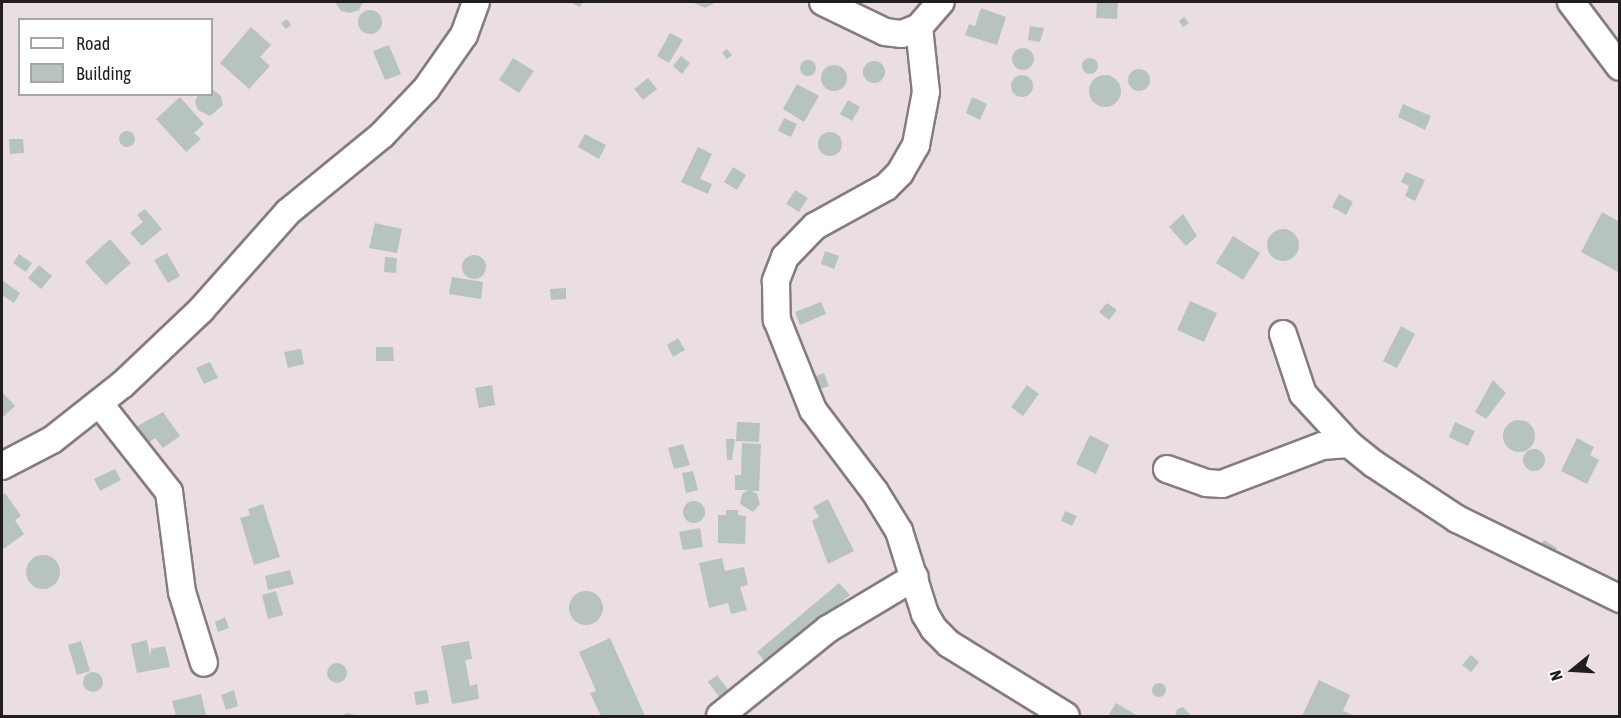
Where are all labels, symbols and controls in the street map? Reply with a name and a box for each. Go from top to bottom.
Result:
legend [18,18,213,96]
text: Road [76,33,110,54]
text: Building [76,63,131,84]
north arrow [1543,640,1603,700]
text: N [1546,668,1566,683]

